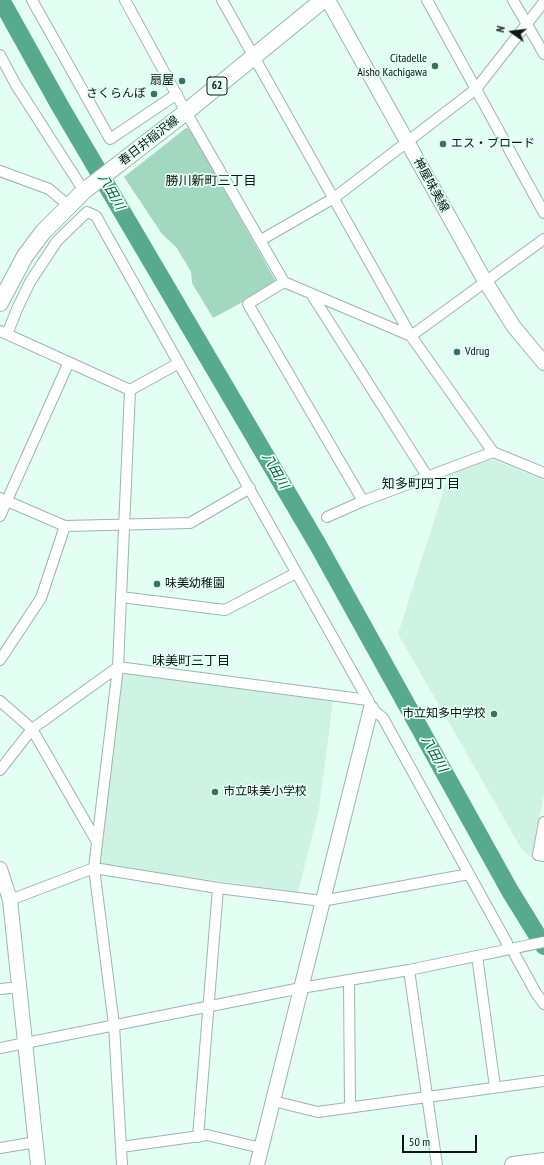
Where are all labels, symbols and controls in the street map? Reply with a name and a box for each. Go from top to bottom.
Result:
north arrow [492,12,532,52]
text: N [493,25,508,34]
place label: Citadelle Aisho Kachigawa [357,52,427,80]
marker: Citadelle Aisho Kachigawa [430,61,440,71]
place label: 扇屋 [150,74,174,88]
marker: 扇屋 [177,76,187,86]
road number: 62 [207,77,227,95]
place label: さくらんぼ [86,87,146,101]
marker: さくらんぼ [149,89,159,99]
street label: 春日井稲沢線 [116,113,182,169]
place label: エス・ブロード [451,137,535,151]
marker: エス・ブロード [438,139,448,149]
street label: 神屋味美線 [410,155,452,215]
water label: 八田川 [94,171,128,213]
district label: 勝川新町三丁目 [166,173,256,189]
place label: Vdrug [465,345,489,359]
marker: Vdrug [452,347,462,357]
water label: 八田川 [258,450,292,492]
district label: 知多町四丁目 [382,476,460,492]
place label: 味美幼稚園 [165,577,225,591]
marker: 味美幼稚園 [152,579,162,589]
district label: 味美町三丁目 [152,653,230,669]
place label: 市立知多中学校 [402,707,486,721]
marker: 市立知多中学校 [489,709,499,719]
water label: 八田川 [418,733,450,775]
place label: 市立味美小学校 [223,785,307,799]
marker: 市立味美小学校 [210,787,220,797]
scale bar [404,1127,479,1153]
text: 50 m [409,1134,430,1149]

